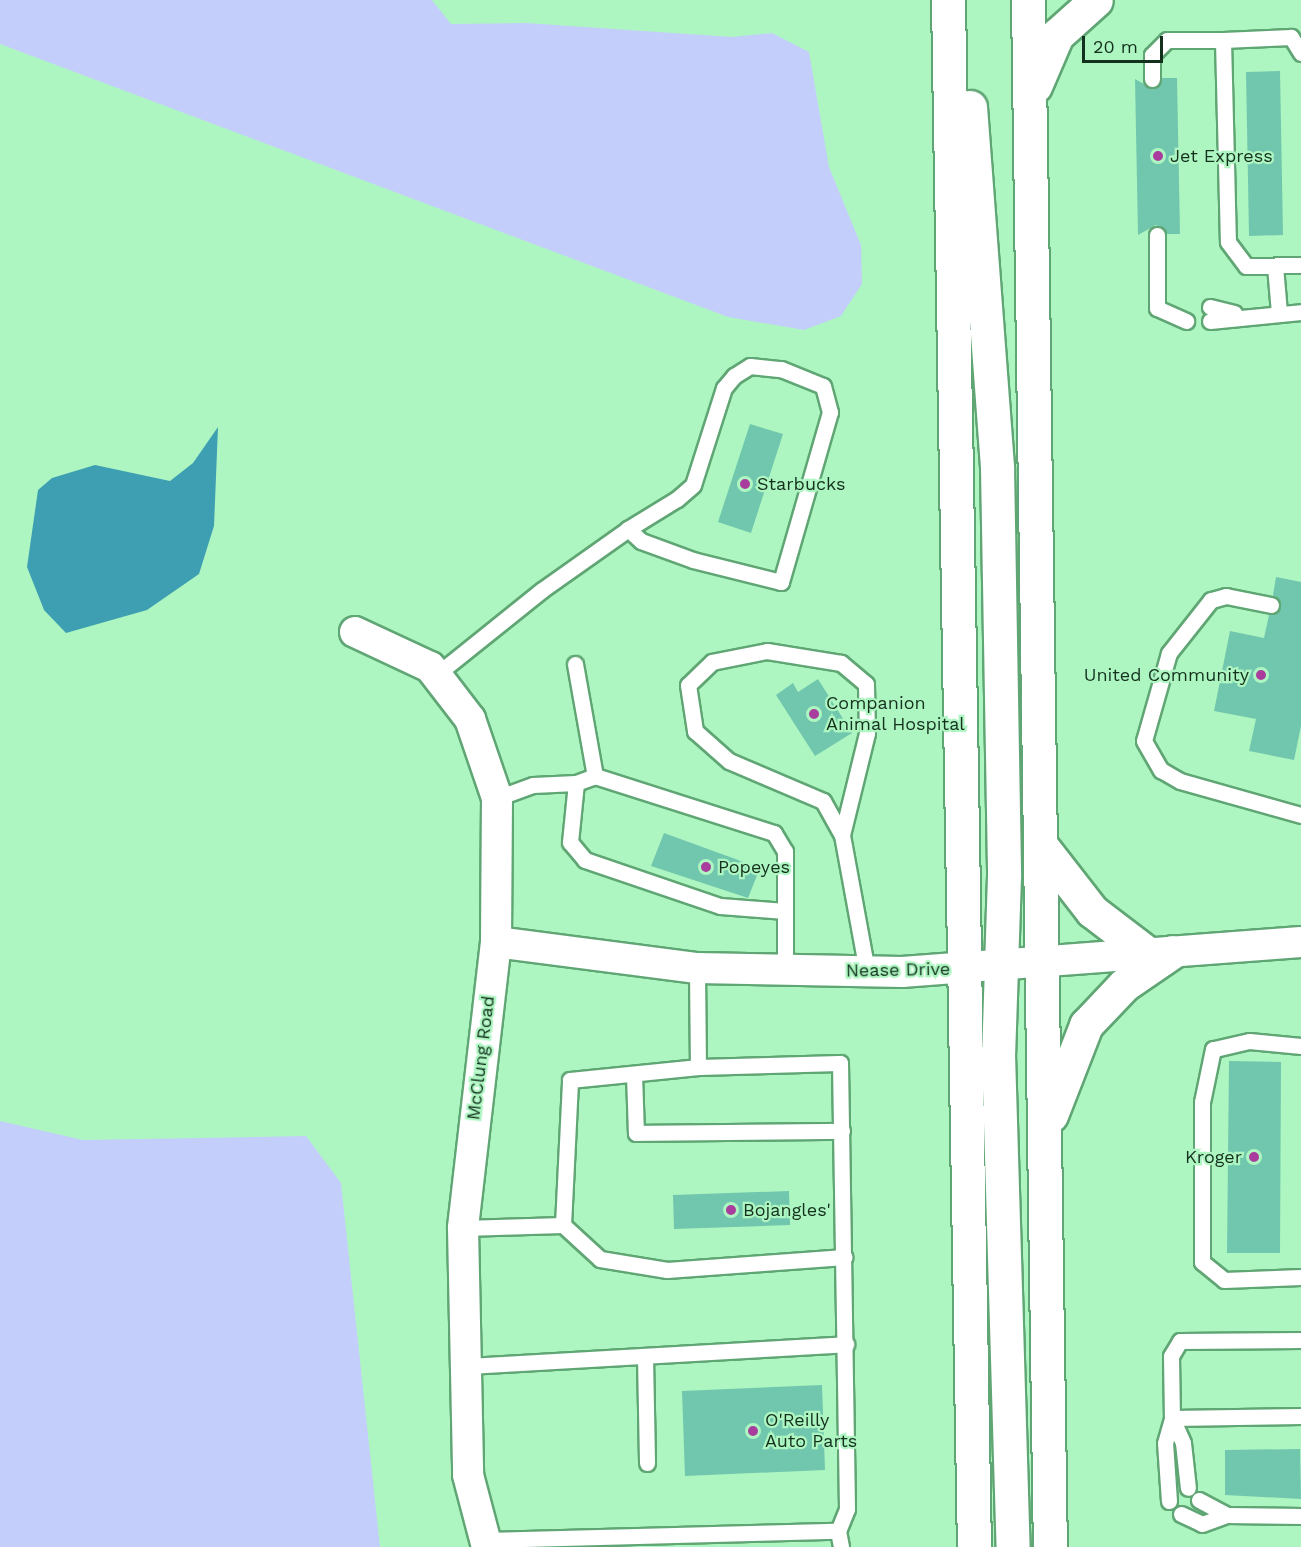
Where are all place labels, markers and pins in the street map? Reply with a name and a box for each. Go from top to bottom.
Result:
place label: Jet Express [1170,145,1273,167]
marker: Jet Express [1151,149,1165,163]
place label: Starbucks [757,473,846,495]
marker: Starbucks [738,477,752,491]
place label: United Community [1084,664,1249,686]
marker: United Community [1254,668,1268,682]
place label: Companion Animal Hospital [826,693,965,736]
marker: Companion Animal Hospital [807,707,821,721]
place label: Popeyes [718,856,790,878]
marker: Popeyes [699,860,713,874]
place label: Kroger [1185,1146,1242,1168]
marker: Kroger [1247,1150,1261,1164]
place label: Bojangles' [743,1199,831,1221]
marker: Bojangles' [724,1203,738,1217]
place label: O'Reilly Auto Parts [765,1410,857,1452]
marker: O'Reilly Auto Parts [746,1424,760,1438]

